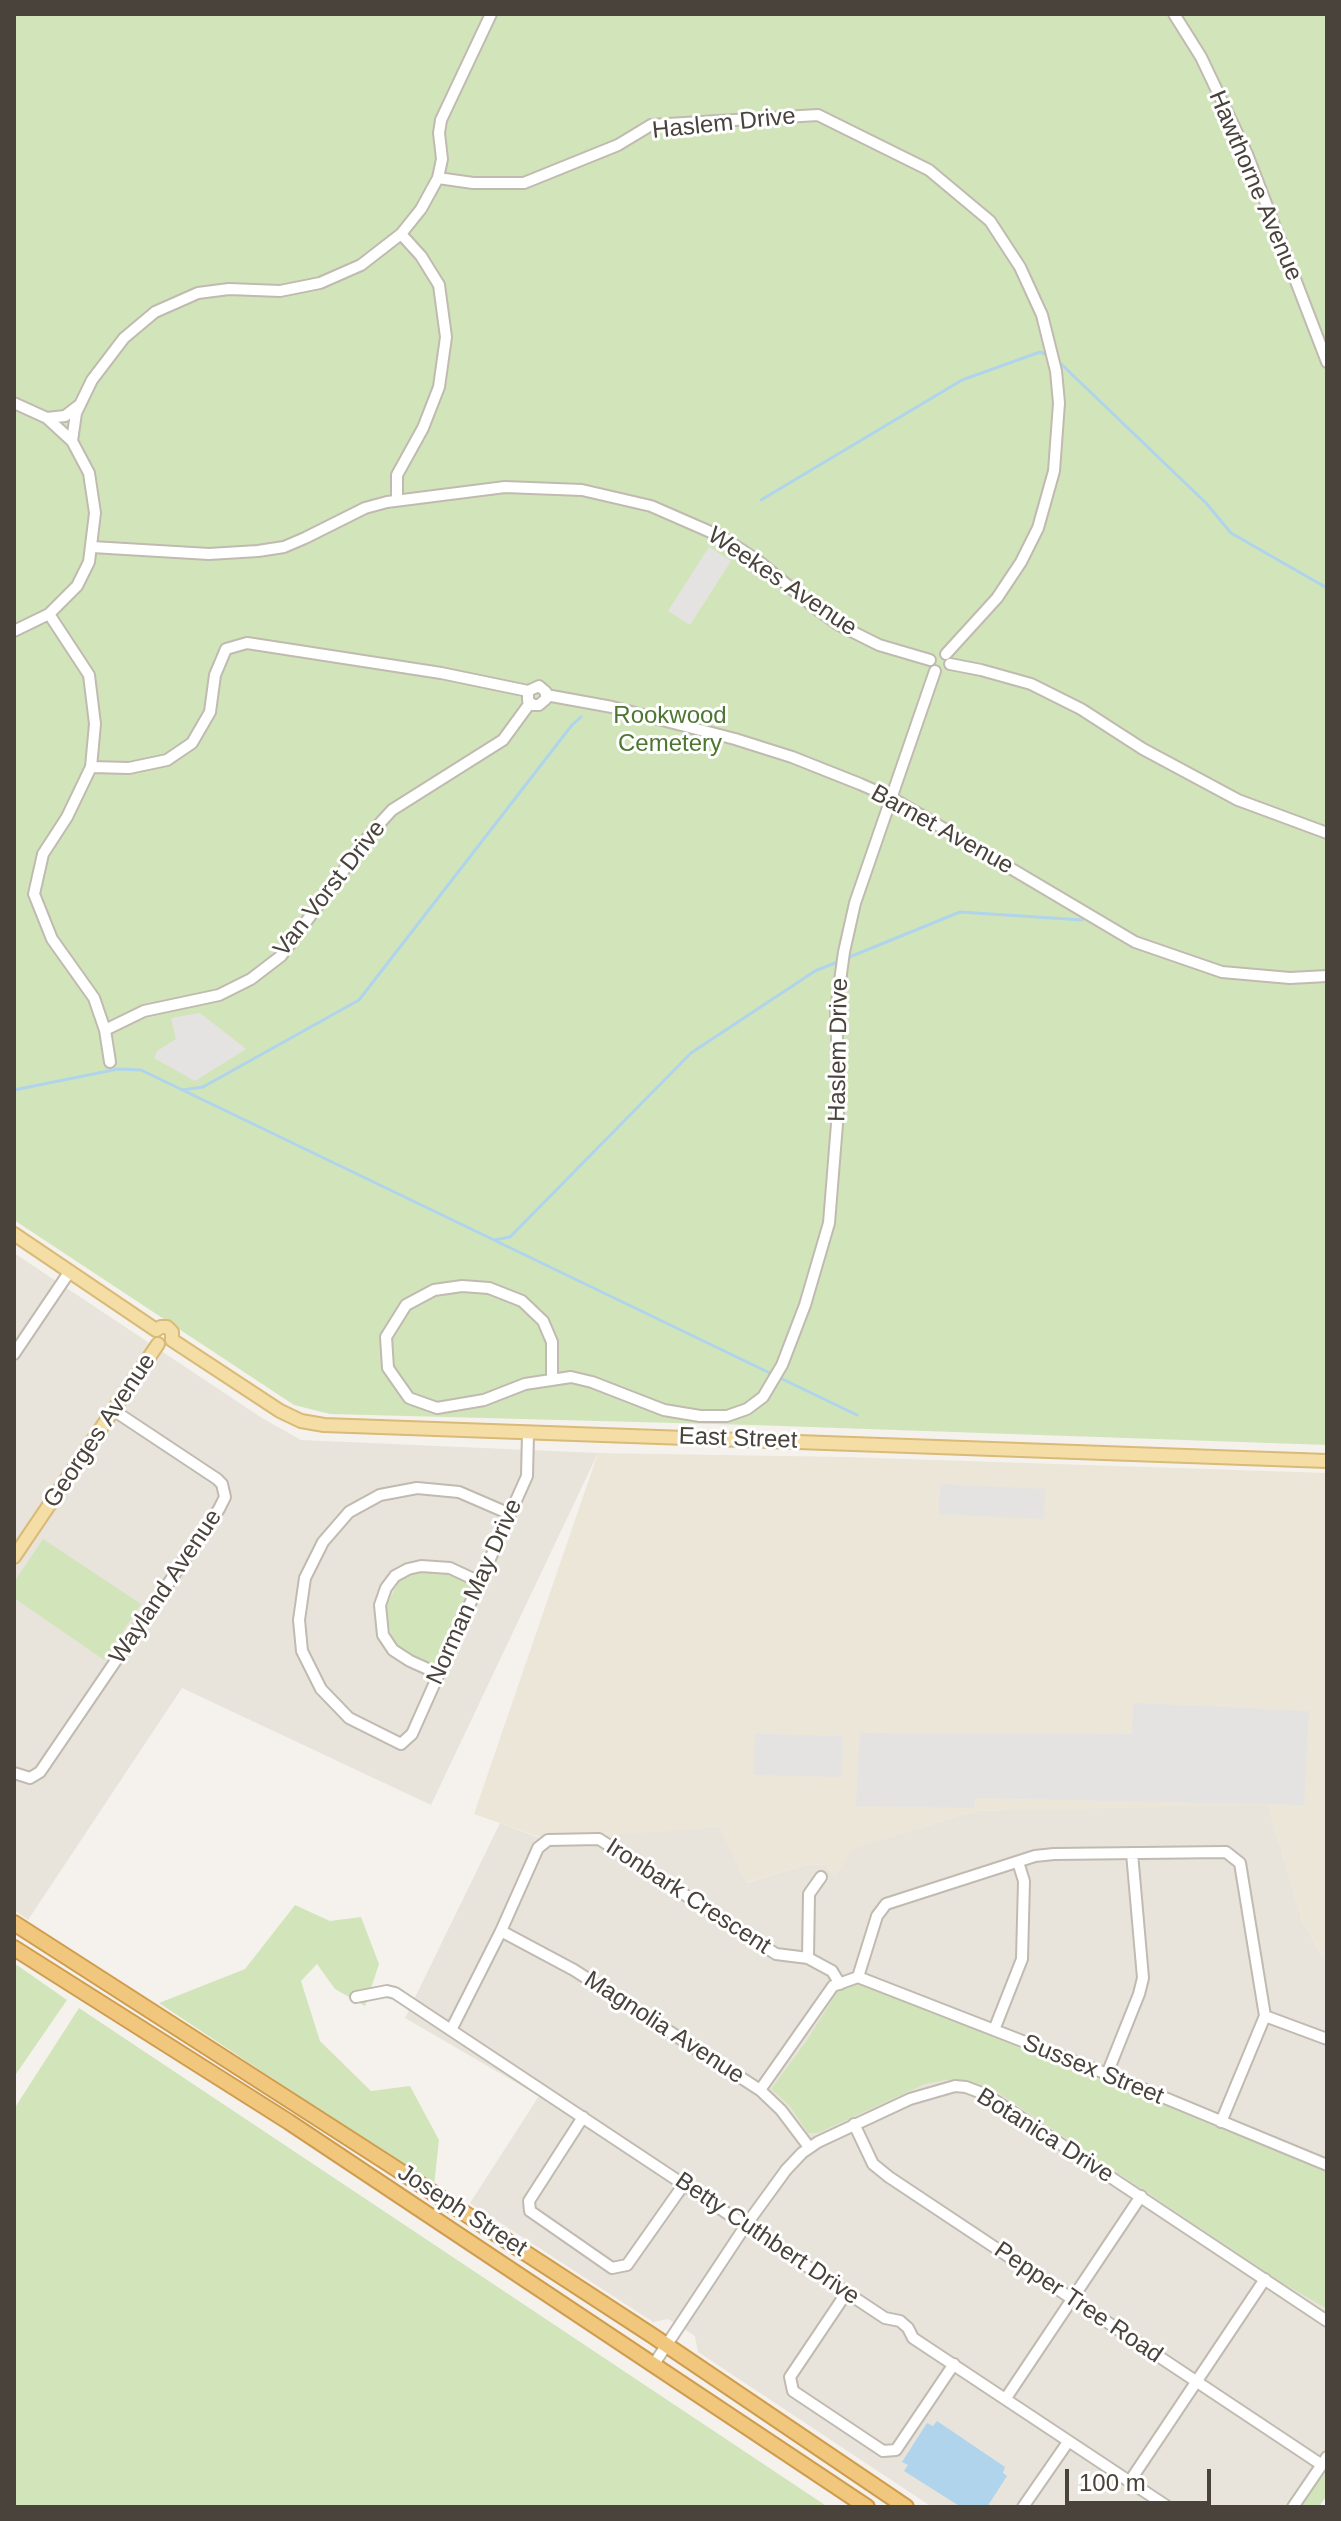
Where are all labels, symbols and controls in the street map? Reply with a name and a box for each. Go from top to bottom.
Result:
street label: Hawthorne Avenue [1202,87,1308,285]
street label: Haslem Drive [651,102,797,146]
street label: Weekes Avenue [702,521,862,643]
park label: Rookwood Cemetery [613,702,727,758]
street label: Barnet Avenue [866,779,1018,881]
street label: Van Vorst Drive [268,815,392,963]
street label: Haslem Drive [823,978,855,1122]
street label: Georges Avenue [38,1348,162,1514]
street label: East Street [678,1423,798,1455]
street label: Norman May Drive [421,1495,529,1689]
street label: Wayland Avenue [104,1504,228,1670]
street label: Ironbark Crescent [600,1833,776,1961]
street label: Magnolia Avenue [579,1966,749,2090]
street label: Sussex Street [1018,2029,1168,2111]
street label: Botanica Drive [971,2082,1119,2190]
street label: Joseph Street [392,2159,532,2263]
street label: Betty Cuthbert Drive [669,2167,865,2311]
street label: Pepper Tree Road [988,2236,1168,2370]
scale bar [1069,2453,1215,2503]
text: 100 m [1079,2469,1146,2496]

